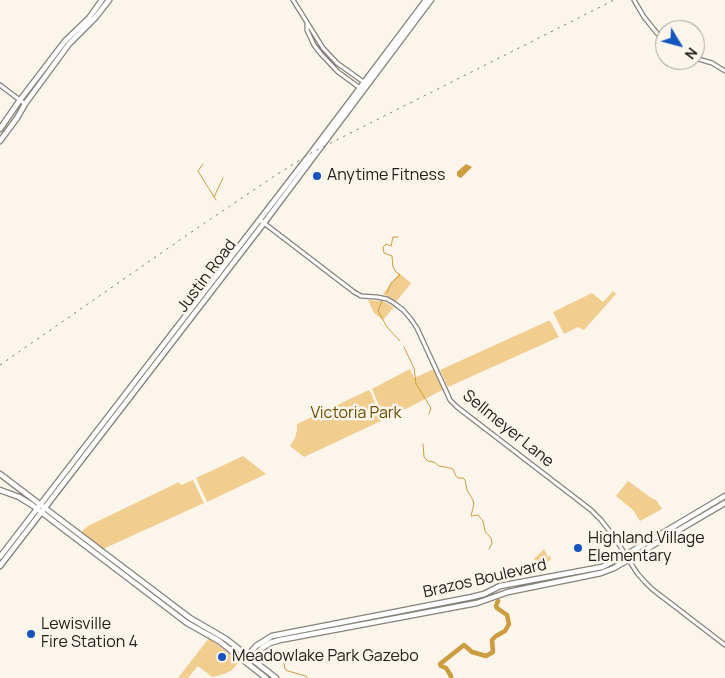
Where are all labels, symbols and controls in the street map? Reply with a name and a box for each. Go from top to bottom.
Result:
north arrow [655,20,705,70]
text: N [681,44,702,63]
place label: Anytime Fitness [327,166,445,186]
marker: Anytime Fitness [311,170,323,182]
street label: Justin Road [173,236,241,316]
street label: Sellmeyer Lane [459,386,557,472]
park label: Victoria Park [311,404,401,424]
place label: Highland Village Elementary [588,529,705,567]
marker: Highland Village Elementary [572,542,584,554]
street label: Brazos Boulevard [421,555,549,603]
place label: Lewisville Fire Station 4 [41,615,138,653]
marker: Lewisville Fire Station 4 [25,628,37,640]
place label: Meadowlake Park Gazebo [232,647,419,667]
marker: Meadowlake Park Gazebo [216,651,228,663]

